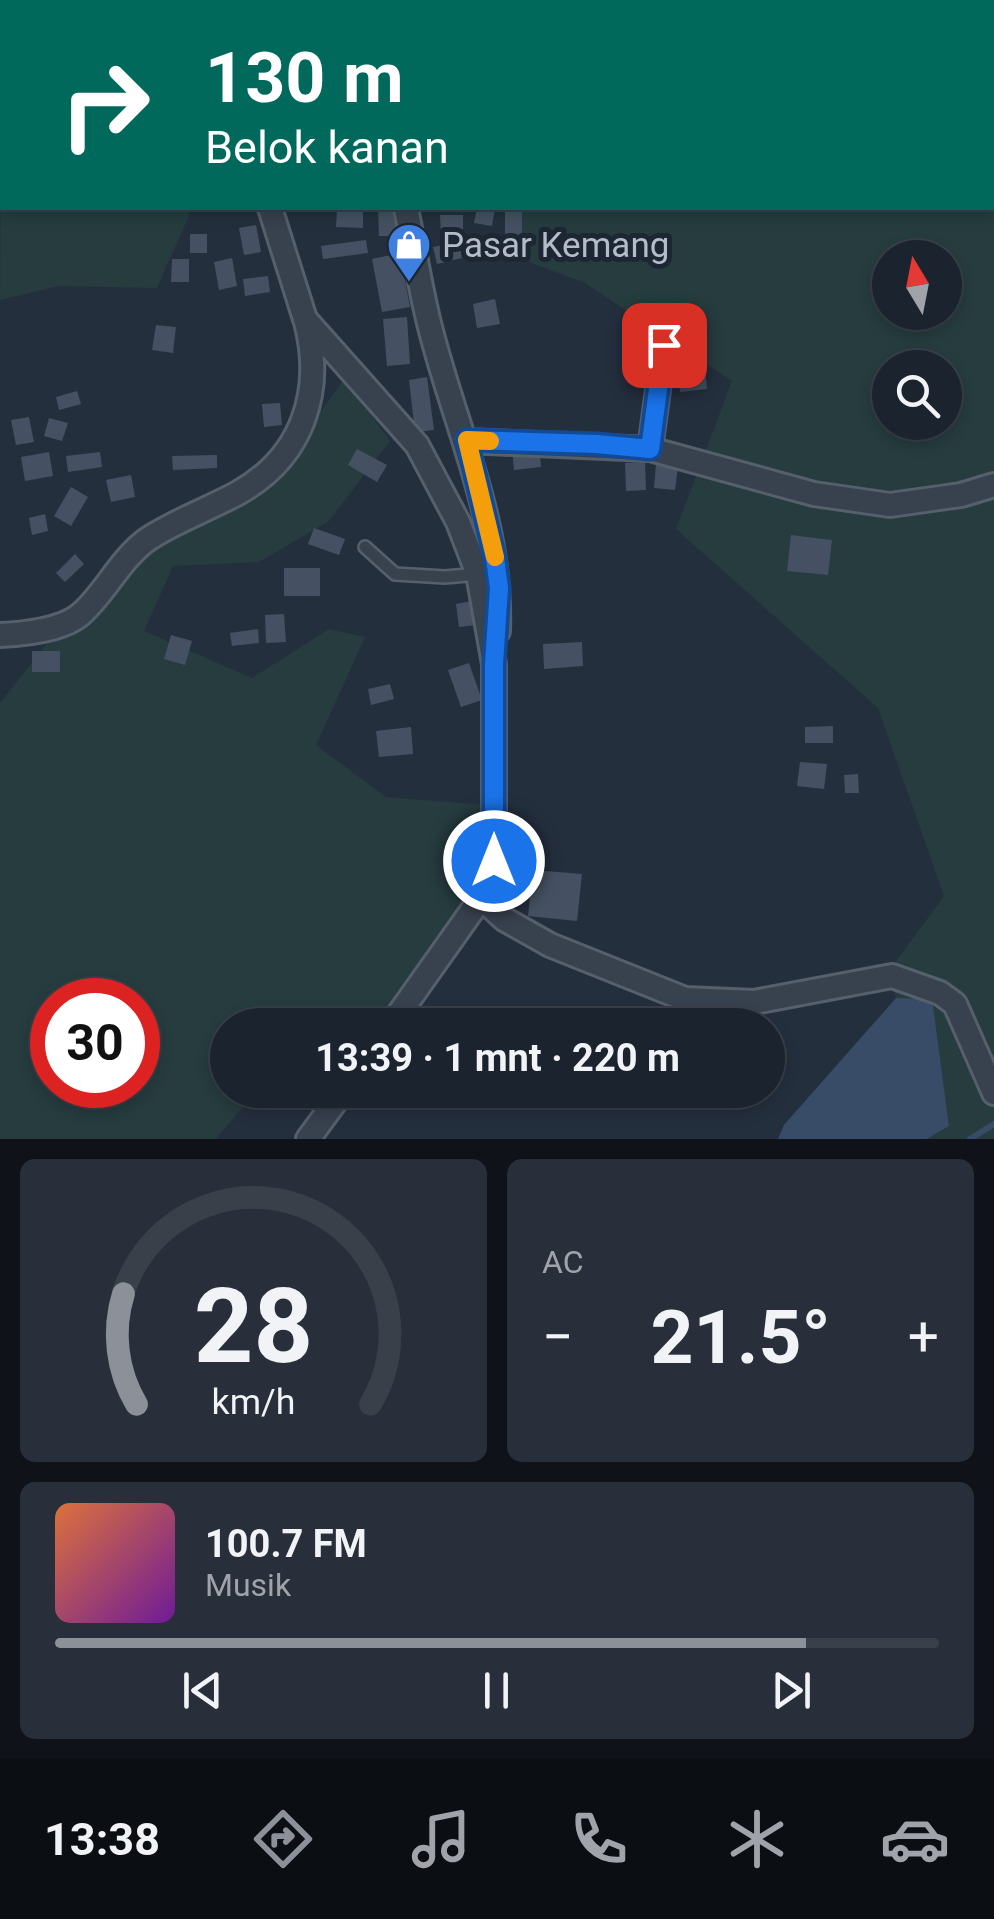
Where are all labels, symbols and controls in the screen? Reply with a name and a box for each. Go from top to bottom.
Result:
text: 130 m [205,37,404,119]
icon: right [40,40,170,170]
text: Belok kanan [205,121,449,174]
shop icon: Pasar Kemang [386,222,432,283]
place label: Pasar Kemang [442,225,669,266]
north arrow [872,240,962,330]
map controls [872,240,962,440]
pin [622,303,707,388]
icon: arrive [637,318,692,373]
button: search [872,350,962,440]
position arrow [442,809,546,913]
speed limit sign: 30 [30,978,160,1108]
text: 13:39 · 1 mnt · 220 m [315,1036,680,1080]
text: AC [542,1243,584,1281]
text: 28 [194,1266,313,1387]
text: 21.5° [651,1293,831,1381]
text: − [542,1305,573,1369]
text: + [908,1305,939,1369]
text: km/h [212,1381,295,1423]
text: 100.7 FM [205,1522,367,1566]
text: Musik [205,1566,291,1604]
icon: previous [175,1663,230,1718]
icon: pause [469,1663,524,1718]
icon: next [764,1663,819,1718]
icon: directions [248,1804,318,1874]
icon: music [406,1804,476,1874]
icon: phone [564,1804,634,1874]
icon: climate [722,1804,792,1874]
icon: car [880,1804,950,1874]
text: 13:38 [44,1813,160,1866]

